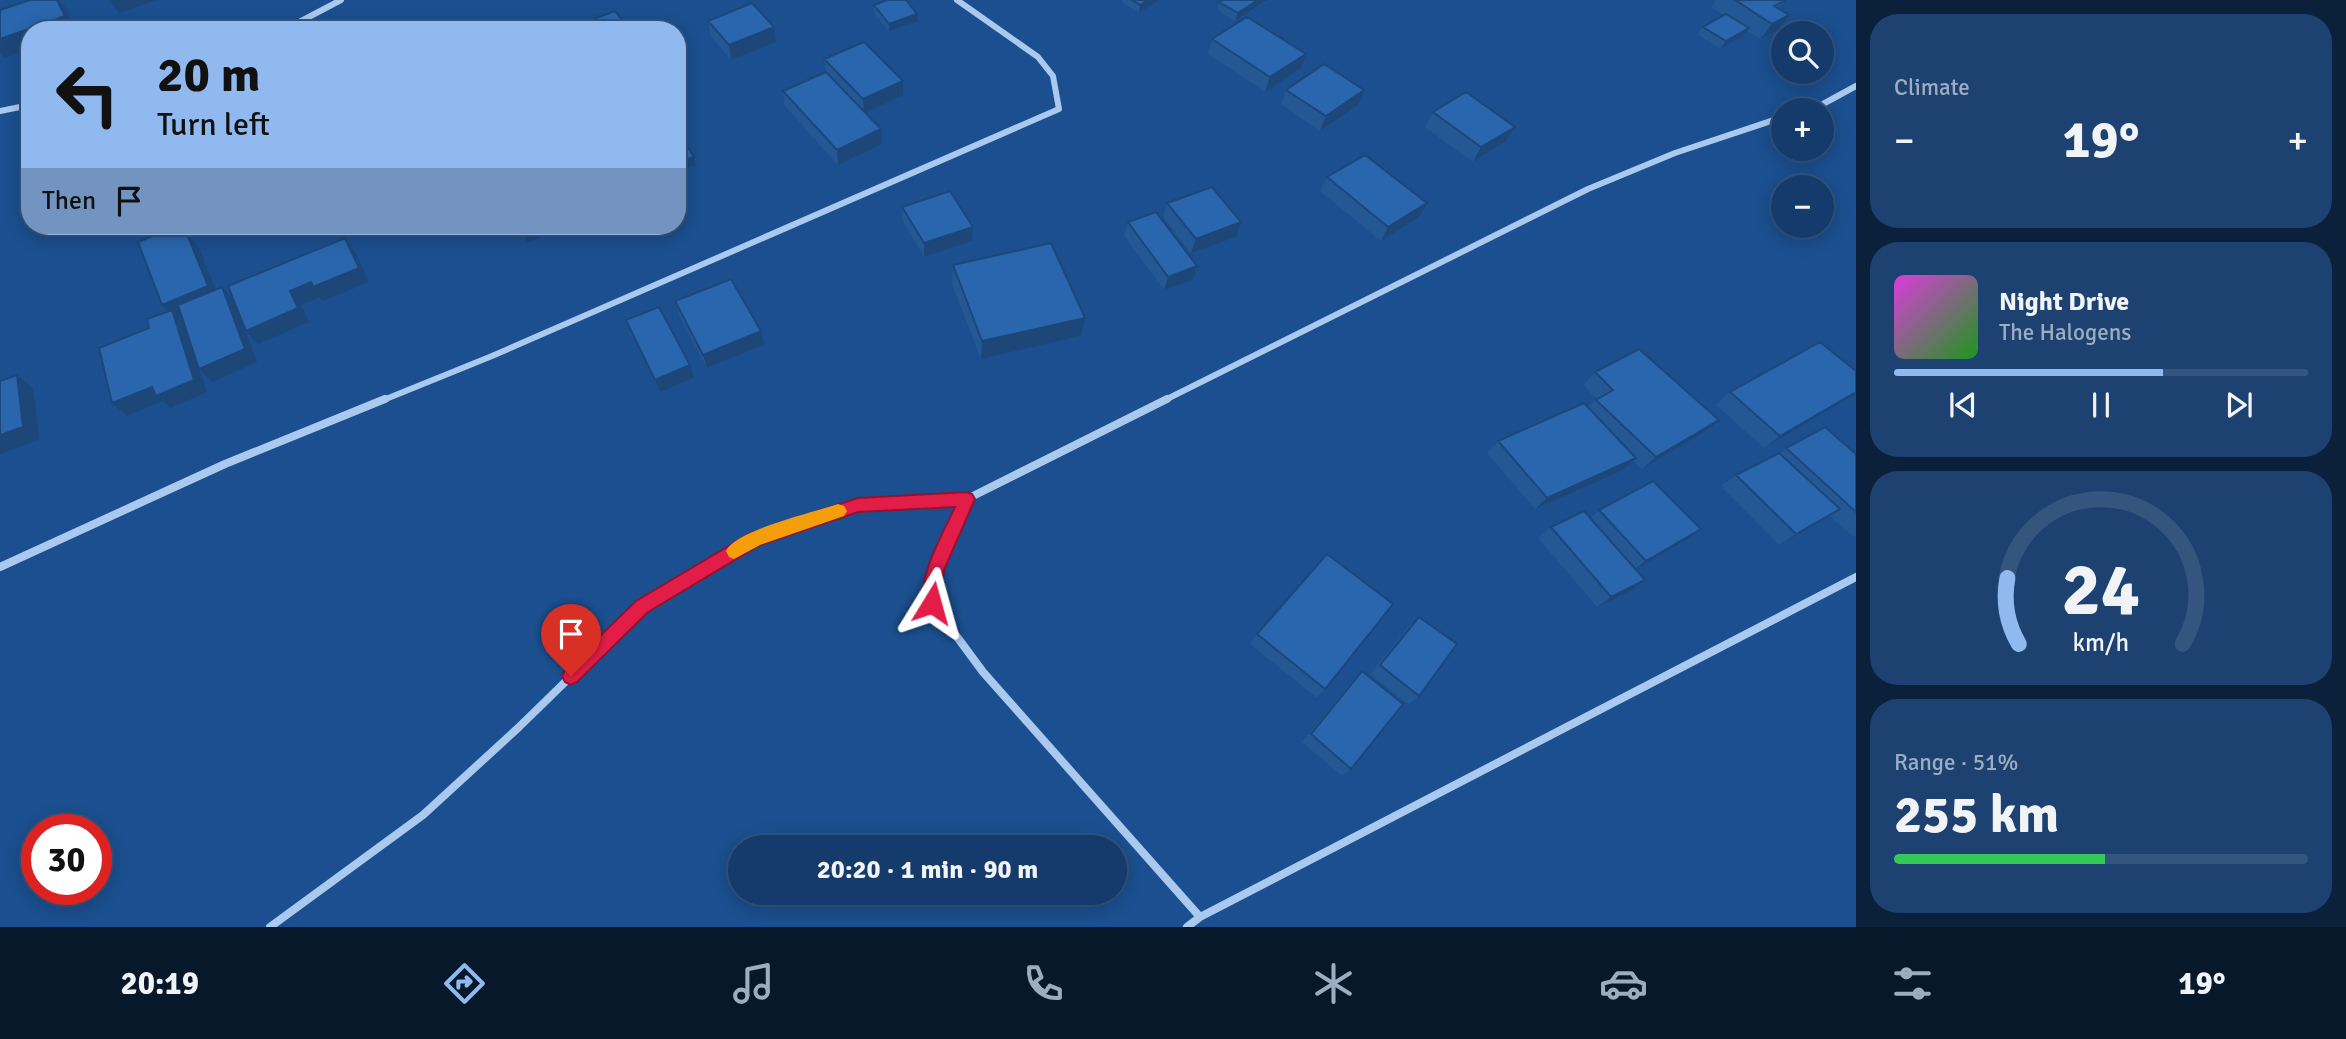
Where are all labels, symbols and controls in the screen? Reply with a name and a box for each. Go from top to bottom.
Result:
map controls [1771,21,1834,238]
button: search [1771,21,1834,84]
text: 20 m [157,45,260,105]
icon: left [42,49,133,140]
text: Climate [1894,73,1970,102]
button: + [1771,98,1834,161]
text: Turn left [157,105,270,144]
text: 19° [2063,108,2139,172]
text: − [1894,117,1915,164]
text: + [2287,117,2308,164]
button: − [1771,175,1834,238]
icon: arrive [110,182,148,220]
text: Then [42,185,96,217]
text: Night Drive [1999,286,2129,318]
text: The Halogens [1999,318,2131,347]
icon: previous [1944,386,1982,424]
icon: pause [2082,386,2120,424]
icon: next [2220,386,2258,424]
text: 24 [2062,546,2140,635]
position arrow [895,566,969,640]
pin [541,604,601,676]
icon: arrive [552,615,590,653]
text: km/h [2073,626,2129,657]
text: Range · 51% [1894,748,2018,777]
text: 255 km [1894,783,2059,847]
speed limit sign: 30 [21,814,112,905]
text: 20:20 · 1 min · 90 m [817,854,1038,886]
icon: directions [440,959,489,1008]
icon: music [729,959,778,1008]
icon: phone [1019,959,1068,1008]
icon: climate [1309,959,1358,1008]
icon: car [1599,959,1648,1008]
icon: filters [1888,959,1937,1008]
text: 20:19 [120,964,199,1003]
text: 19° [2178,964,2226,1003]

